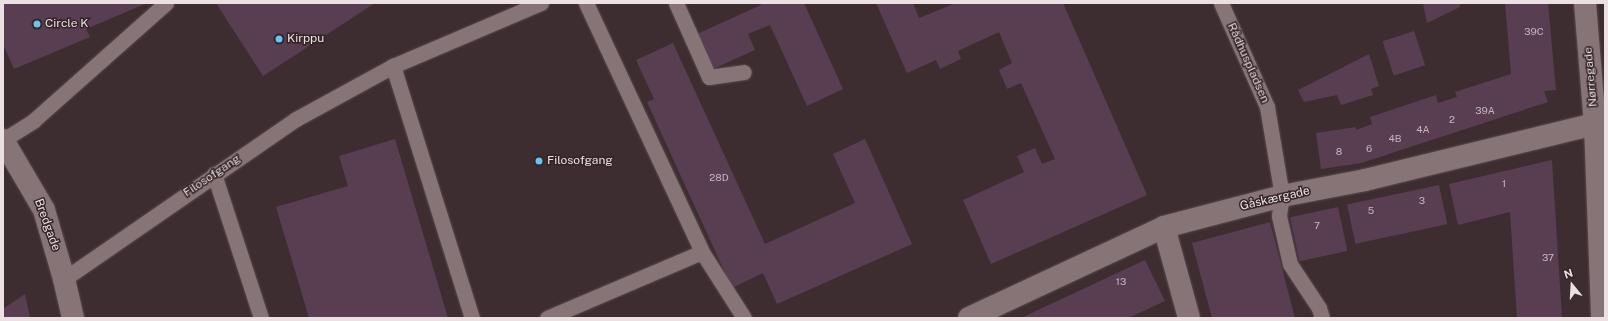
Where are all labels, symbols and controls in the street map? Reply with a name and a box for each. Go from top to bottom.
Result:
place label: Circle K [45,17,89,31]
marker: Circle K [32,19,42,29]
street label: Rådhuspladsen [1224,21,1272,105]
house number: 39C [1524,26,1544,38]
place label: Kirppu [287,32,324,46]
marker: Kirppu [274,34,284,44]
street label: Nørregade [1581,47,1601,107]
house number: 39A [1475,105,1495,117]
house number: 2 [1449,114,1455,126]
house number: 4A [1416,124,1430,136]
house number: 4B [1389,133,1401,145]
house number: 6 [1366,143,1372,155]
house number: 8 [1336,146,1342,158]
street label: Filosofgang [181,152,243,200]
place label: Filosofgang [547,154,613,168]
marker: Filosofgang [534,156,544,166]
house number: 28D [709,172,729,184]
house number: 1 [1502,178,1506,190]
street label: Gåskærgade [1239,184,1311,214]
house number: 3 [1419,195,1425,207]
street label: Bredgade [31,197,63,253]
house number: 5 [1368,205,1374,217]
house number: 7 [1314,220,1320,232]
house number: 37 [1542,252,1554,264]
north arrow [1552,265,1592,305]
text: N [1562,267,1574,281]
house number: 13 [1116,276,1126,288]

